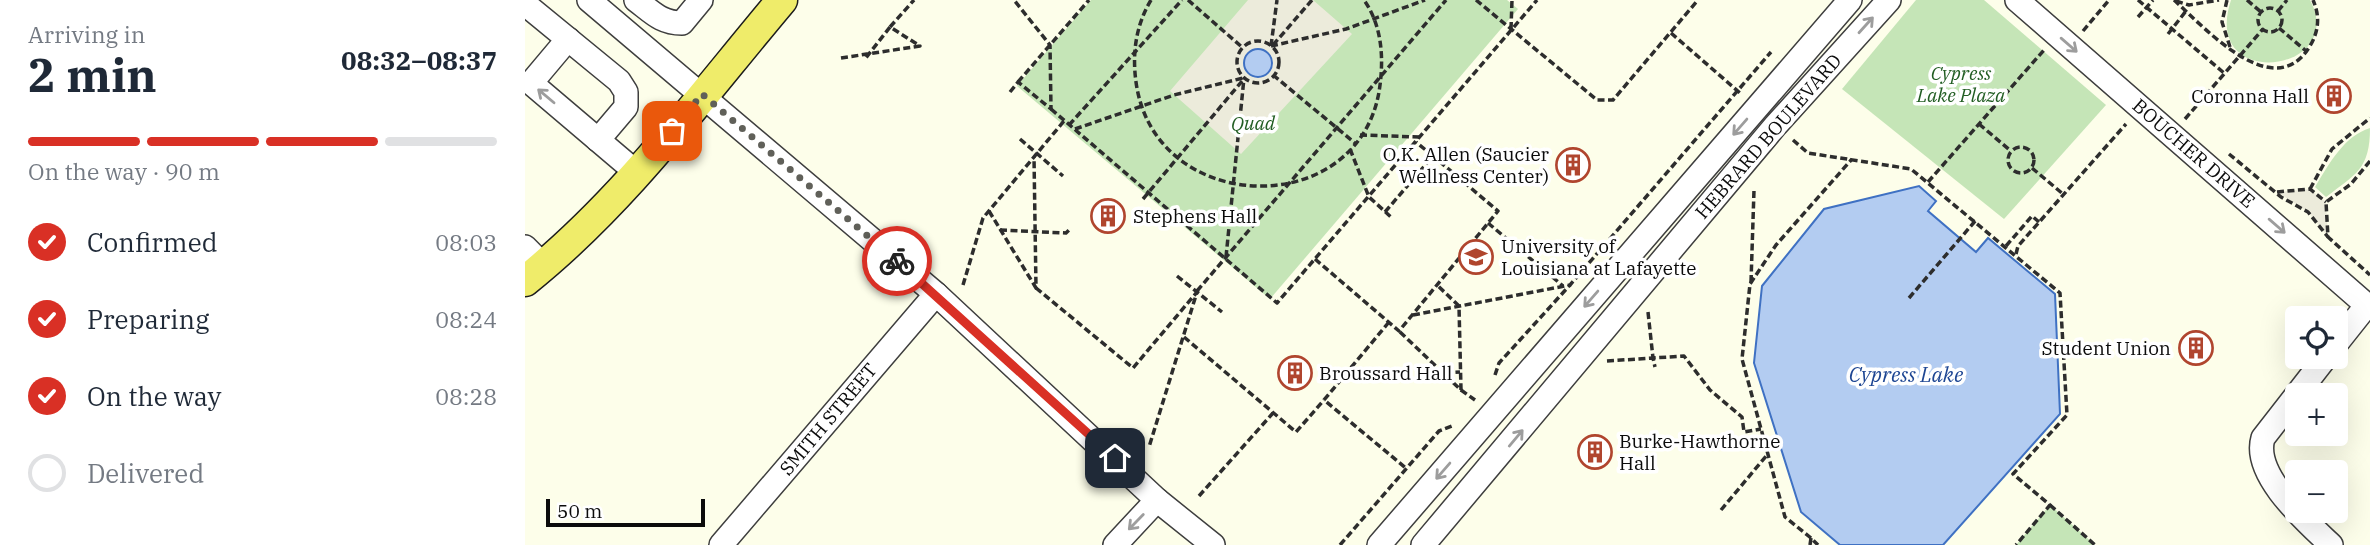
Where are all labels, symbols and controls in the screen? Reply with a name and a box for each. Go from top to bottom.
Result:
one-way arrow [1858,17,1875,34]
text: Arriving in [28,19,145,49]
one-way arrow [2059,37,2077,53]
text: 08:32–08:37 [341,43,497,77]
text: 2 min [28,45,157,105]
street label: HEBRARD BOULEVARD [1690,49,1846,223]
park label: Cypress Lake Plaza [1916,61,2006,107]
building icon: Coronna Hall [2315,77,2353,115]
place label: Coronna Hall [2191,84,2309,108]
one-way arrow [537,89,555,105]
street label: BOUCHER DRIVE [2128,93,2260,213]
pin [642,101,702,161]
park label: Quad [1231,111,1276,135]
icon: bag [653,112,691,150]
one-way arrow [1732,118,1748,136]
place label: O.K. Allen (Saucier Wellness Center) [1383,142,1550,188]
building icon: O.K. Allen (Saucier Wellness Center) [1554,146,1592,184]
text: On the way · 90 m [28,156,220,186]
building icon: Stephens Hall [1089,197,1127,235]
place label: Stephens Hall [1133,204,1258,228]
one-way arrow [2268,218,2286,234]
icon: check [28,223,66,261]
text: Confirmed [87,225,218,259]
courier [862,226,932,296]
text: 08:03 [435,227,497,257]
place label: University of Louisiana at Lafayette [1501,234,1696,280]
school or university icon: University of Louisiana at Lafayette [1457,238,1495,276]
icon: bike [878,242,916,280]
one-way arrow [1583,290,1599,308]
icon: check [28,300,66,338]
text: Preparing [87,302,209,336]
text: 08:24 [435,304,497,334]
map controls [2285,306,2348,523]
button: locate [2285,306,2348,369]
building icon: Student Union [2177,329,2215,367]
place label: Student Union [2041,336,2171,360]
building icon: Broussard Hall [1276,354,1314,392]
street label: SMITH STREET [774,358,882,480]
water label: Cypress Lake [1849,360,1964,388]
place label: Broussard Hall [1319,361,1453,385]
icon: check [28,377,66,415]
text: On the way [87,379,221,413]
text: 08:28 [435,381,497,411]
button: + [2285,383,2348,446]
pin [1085,428,1145,488]
one-way arrow [1508,429,1524,447]
place label: Burke-Hawthorne Hall [1619,429,1780,475]
building icon: Burke-Hawthorne Hall [1576,433,1614,471]
icon: home [1096,439,1134,477]
text: Delivered [87,456,204,490]
button: − [2285,460,2348,523]
one-way arrow [1435,462,1451,480]
scale bar [546,496,705,528]
text: 50 m [557,499,602,523]
one-way arrow [1127,513,1144,530]

